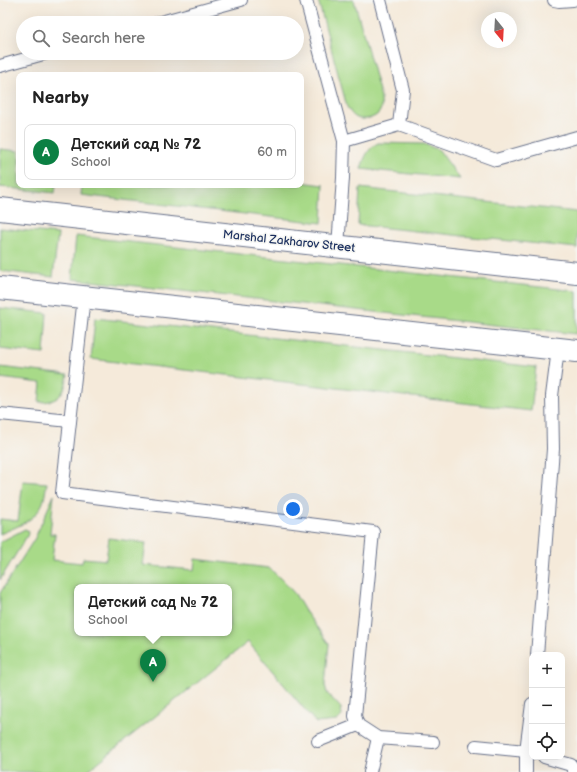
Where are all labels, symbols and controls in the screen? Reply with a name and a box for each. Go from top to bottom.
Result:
north arrow [481,12,517,48]
search box [16,16,304,60]
icon: search [30,27,52,49]
text: Search here [62,29,145,48]
text: Nearby [32,88,89,108]
text: Детский сад № 72 [71,135,201,154]
text: A [42,144,50,160]
text: 60 m [257,144,287,160]
text: School [71,154,111,170]
street label: Marshal Zakharov Street [222,227,356,256]
your location [283,499,303,519]
popup [74,584,232,636]
text: Детский сад № 72 [88,593,218,612]
text: School [88,612,128,628]
pin: A [140,649,166,682]
map controls [529,652,565,760]
button: + [529,652,565,688]
button: − [529,688,565,724]
button: locate [529,724,565,760]

